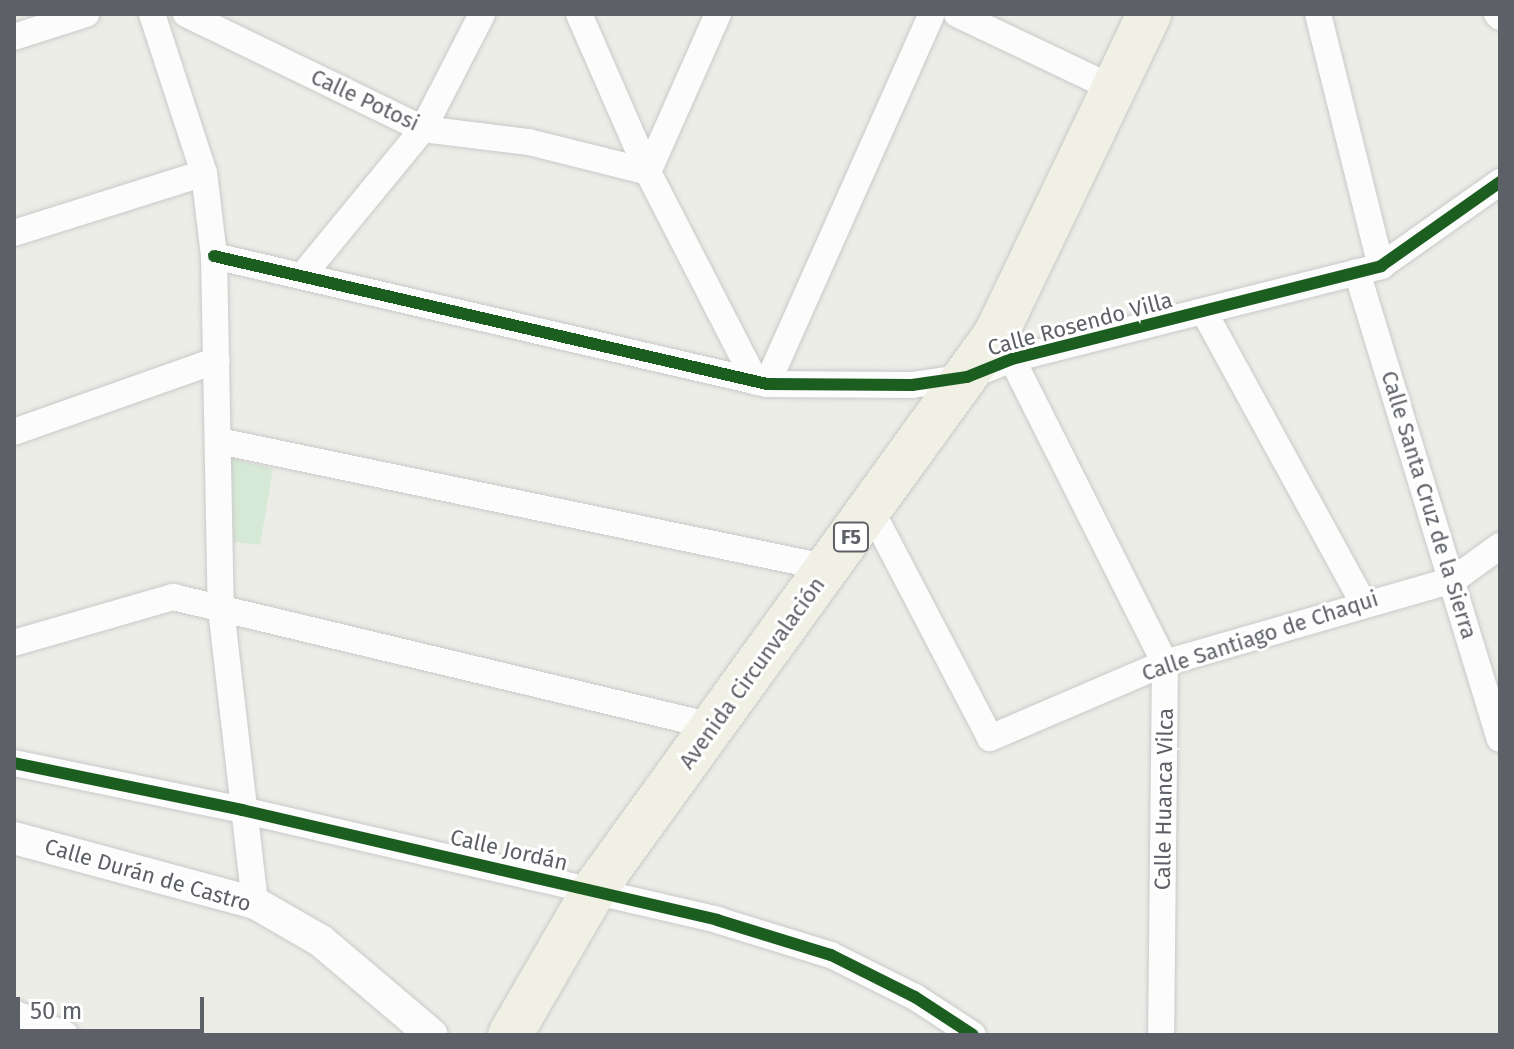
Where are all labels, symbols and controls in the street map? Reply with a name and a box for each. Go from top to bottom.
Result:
street label: Calle Potosi [307,63,423,137]
street label: Calle Rosendo Villa [985,287,1175,361]
street label: Calle Santa Cruz de la Sierra [1376,368,1482,642]
road number: F5 [831,521,871,553]
street label: Avenida Circunvalación [674,572,830,774]
street label: Calle Santiago de Chaqui [1138,585,1382,687]
street label: Calle Huanca Vilca [1149,708,1179,890]
street label: Calle Jordán [448,824,570,876]
street label: Calle Durán de Castro [42,833,254,917]
scale bar [20,981,208,1031]
text: 50 m [30,997,82,1025]

